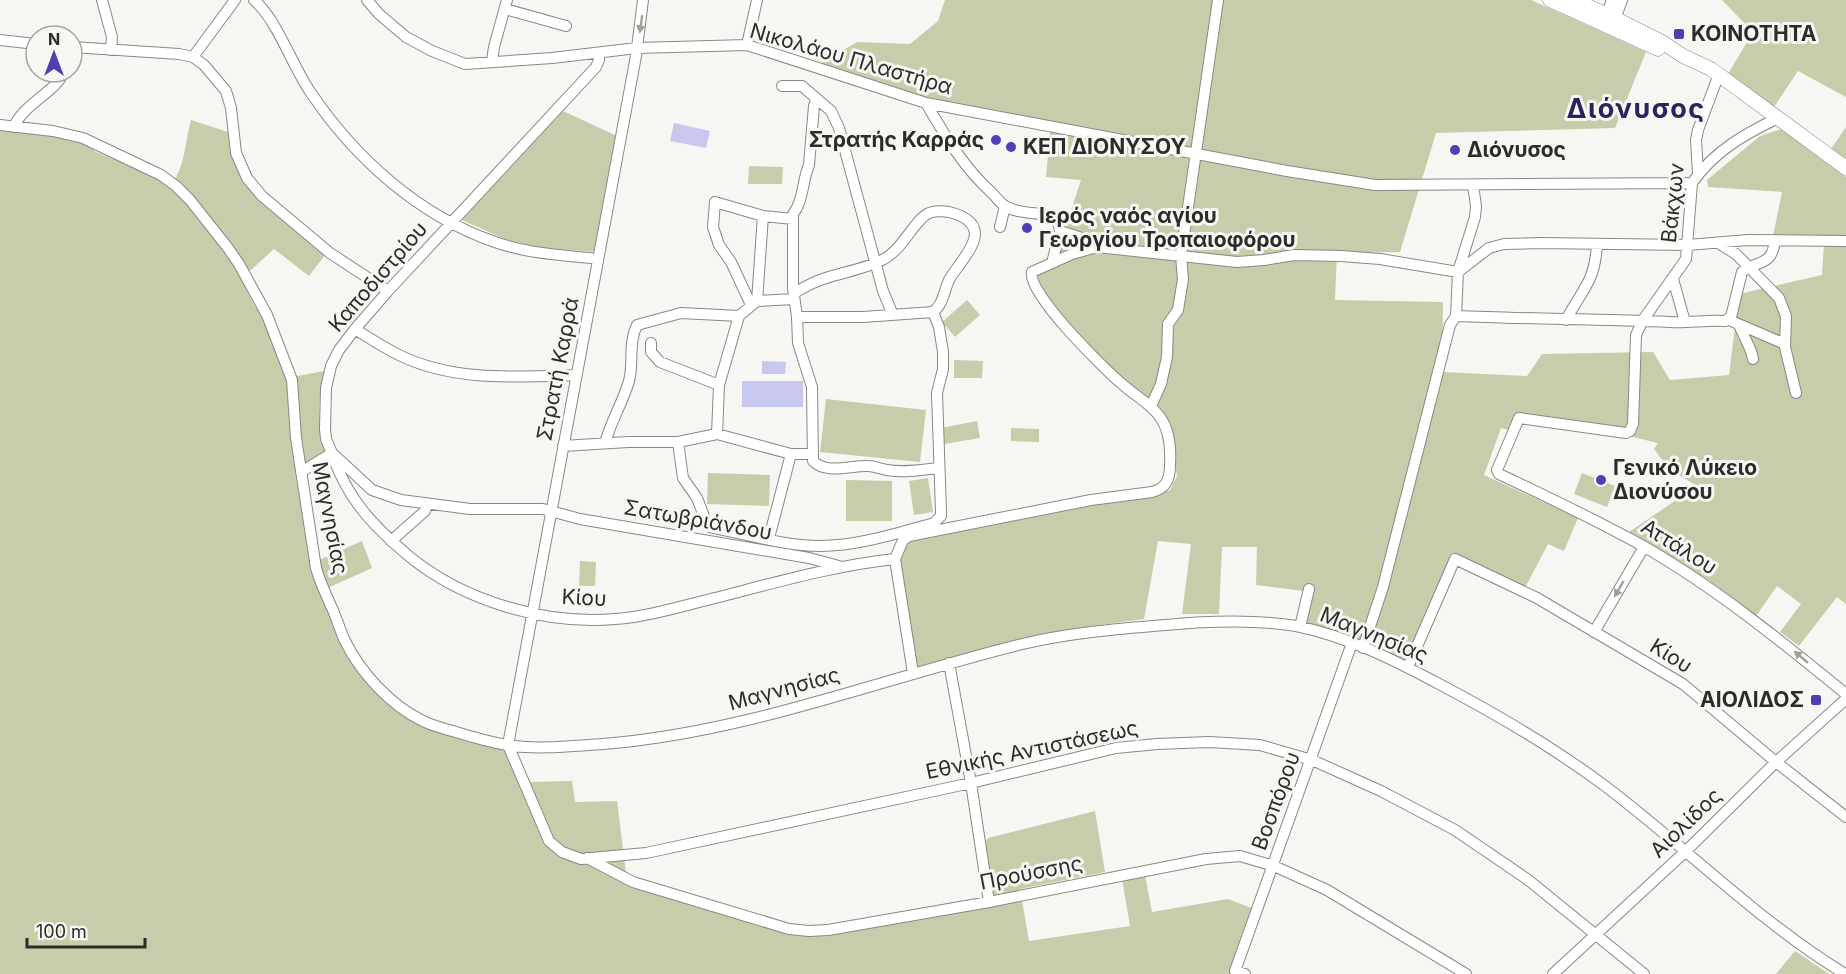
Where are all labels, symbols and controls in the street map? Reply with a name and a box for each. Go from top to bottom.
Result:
one-way arrow [636,15,645,34]
street label: Νικολάου Πλαστήρα [747,18,955,99]
place label: ΚΟΙΝΟΤΗΤΑ [1691,21,1817,46]
north arrow [24,24,84,84]
marker: ΚΟΙΝΟΤΗΤΑ [1672,27,1686,41]
text: N [48,29,60,49]
district label: Διόνυσος [1566,92,1706,125]
place label: Στρατής Καρράς [809,127,984,152]
marker: Στρατής Καρράς [989,133,1003,147]
place label: ΚΕΠ ΔΙΟΝΥΣΟΥ [1023,134,1186,159]
place label: Διόνυσος [1467,137,1566,162]
marker: ΚΕΠ ΔΙΟΝΥΣΟΥ [1004,140,1018,154]
marker: Διόνυσος [1448,143,1462,157]
street label: Βάκχων [1656,162,1689,244]
place label: Ιερός ναός αγίου Γεωργίου Τροπαιοφόρου [1039,203,1296,252]
street label: Καποδιστρίου [323,217,432,337]
marker: Ιερός ναός αγίου Γεωργίου Τροπαιοφόρου [1020,221,1034,235]
street label: Στρατή Καρρά [531,295,584,443]
place label: Γενικό Λύκειο Διονύσου [1613,455,1757,504]
street label: Μαγνησίας [307,459,354,576]
marker: Γενικό Λύκειο Διονύσου [1594,473,1608,487]
street label: Σατωβριάνδου [622,494,774,545]
street label: Αττάλου [1637,514,1722,580]
one-way arrow [1613,581,1624,597]
street label: Κίου [561,584,607,611]
street label: Μαγνησίας [1317,602,1432,668]
street label: Κίου [1646,633,1697,678]
one-way arrow [1793,651,1809,664]
street label: Μαγνησίας [725,662,842,715]
place label: ΑΙΟΛΙΔΟΣ [1700,687,1804,712]
marker: ΑΙΟΛΙΔΟΣ [1809,693,1823,707]
street label: Εθνικής Αντιστάσεως [923,715,1140,784]
street label: Βοσπόρου [1246,748,1305,853]
street label: Αιολίδος [1645,783,1726,863]
street label: Προύσσης [977,850,1084,895]
scale bar [27,911,146,949]
text: 100 m [36,921,87,942]

